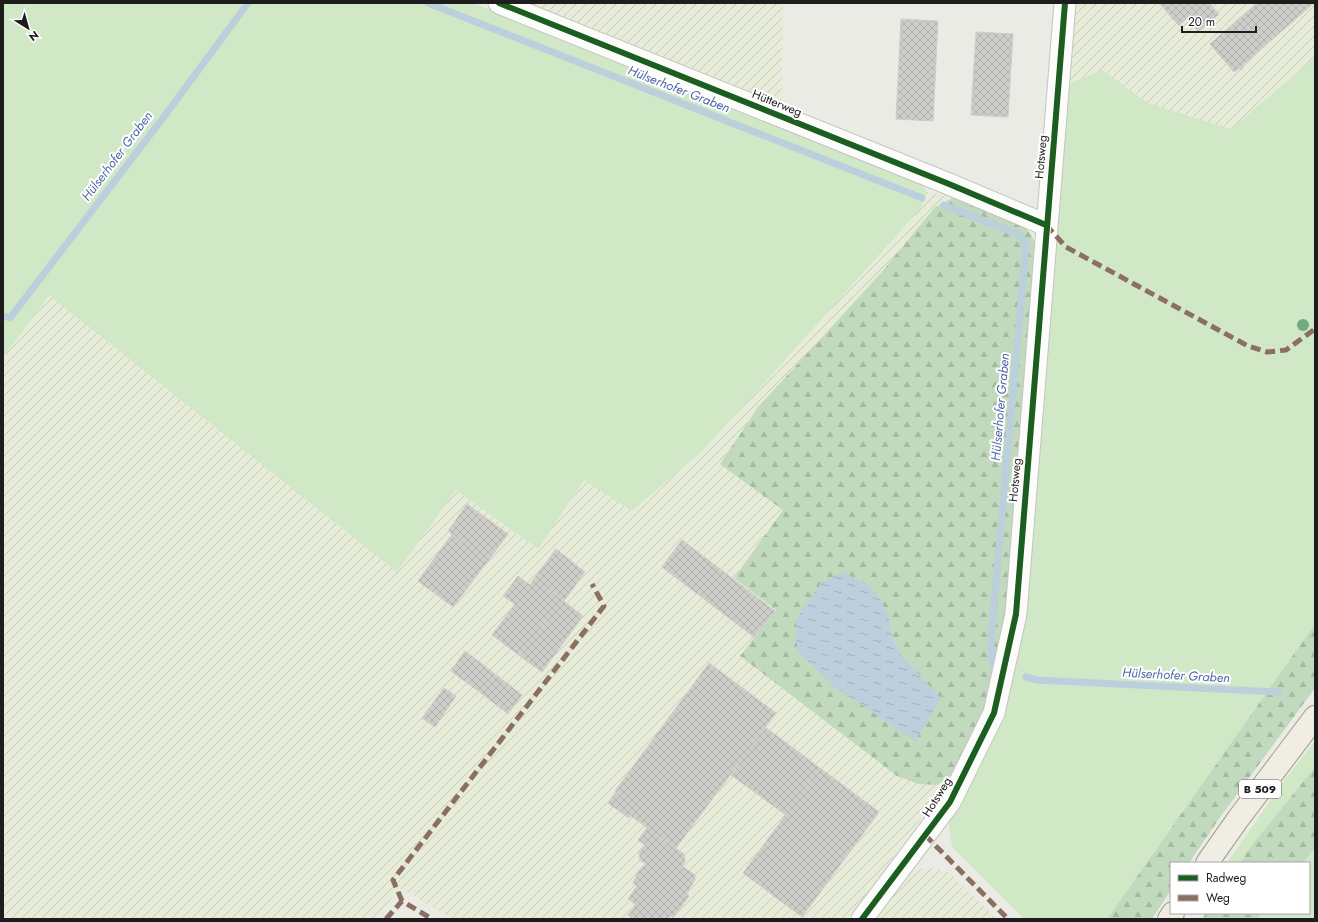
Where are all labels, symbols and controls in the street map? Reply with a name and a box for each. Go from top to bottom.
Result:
north arrow [8,8,48,48]
scale bar [1182,8,1256,34]
text: 20 m [1188,13,1215,31]
text: N [26,27,42,45]
water label: Hülserhofer Graben [625,61,733,117]
street label: Hütterweg [749,85,805,121]
water label: Hülserhofer Graben [77,107,157,205]
street label: Hotsweg [1030,134,1052,180]
water label: Hülserhofer Graben [986,352,1014,462]
street label: Hotsweg [1004,457,1026,503]
water label: Hülserhofer Graben [1122,663,1231,687]
street label: Hotsweg [918,774,956,820]
road number: B 509 [1239,780,1281,798]
legend [1170,862,1310,914]
text: Radweg [1206,869,1246,887]
text: Weg [1206,889,1230,907]

